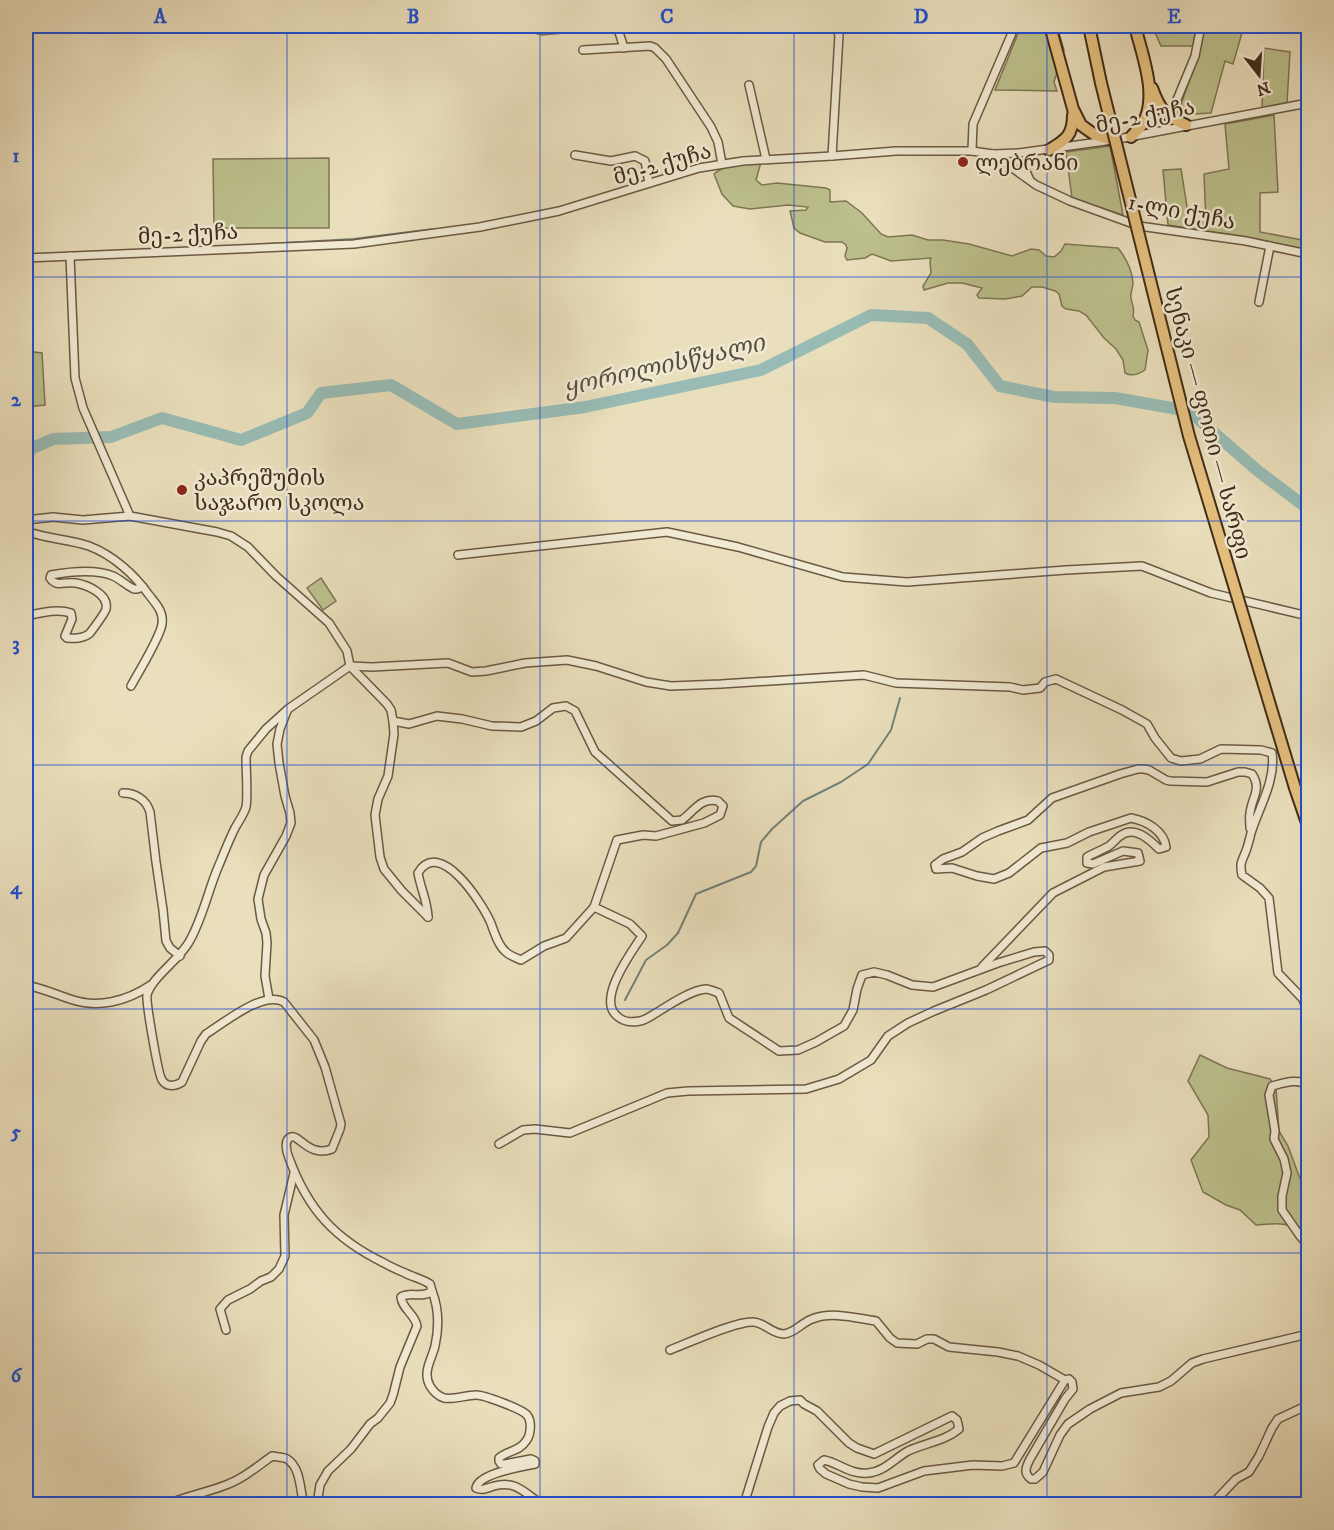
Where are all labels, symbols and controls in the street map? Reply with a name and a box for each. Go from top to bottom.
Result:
text: A [153,5,168,30]
text: B [407,5,419,30]
text: C [660,5,674,30]
text: D [914,5,929,30]
text: E [1167,5,1181,30]
north arrow [1229,45,1289,105]
text: N [1254,77,1272,100]
street label: მე-2 ქუჩა [1093,94,1197,139]
street label: მე-2 ქუჩა [610,138,714,191]
text: 1 [12,144,20,169]
place label: ლებრანი [975,150,1079,177]
marker: ლებრანი [956,155,970,169]
street label: 1-ლი ქუჩა [1126,189,1238,236]
street label: მე-2 ქუჩა [137,218,239,251]
street label: სენაკი — ფოთი — სარფი [1158,284,1257,562]
water label: ყოროლისწყალი [561,328,769,404]
text: 2 [11,388,22,413]
place label: კაპრეშუმის საჯარო სკოლა [194,465,365,517]
marker: კაპრეშუმის საჯარო სკოლა [175,483,189,497]
text: 3 [12,632,20,657]
text: 4 [10,876,23,901]
text: 5 [10,1120,21,1145]
text: 6 [11,1364,23,1389]

